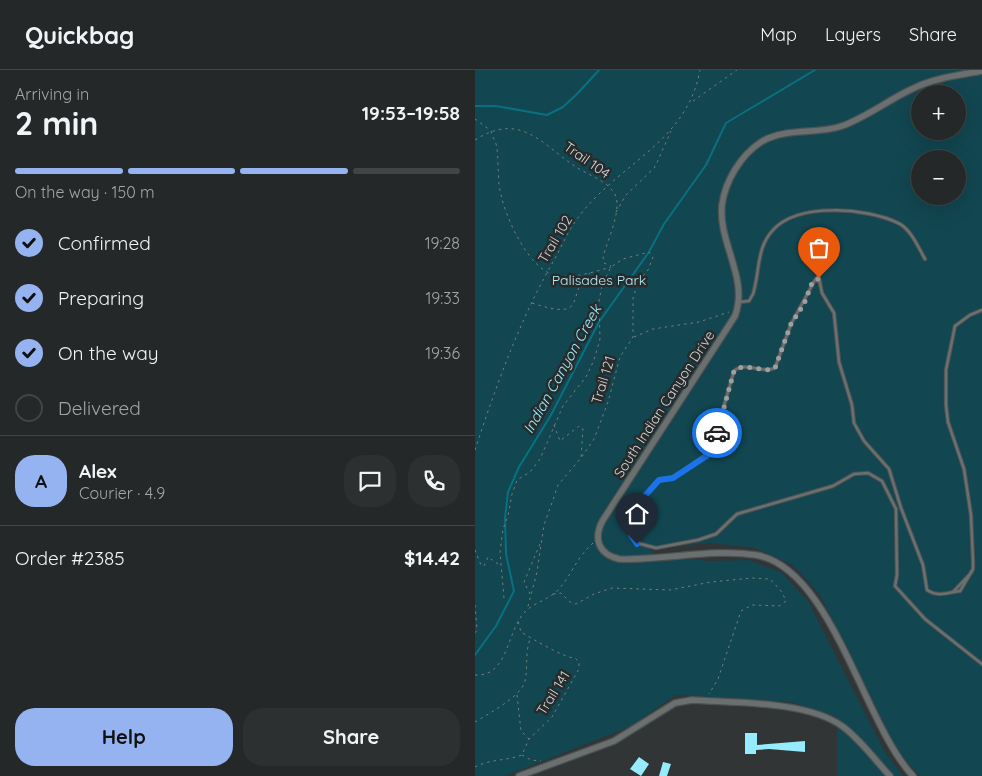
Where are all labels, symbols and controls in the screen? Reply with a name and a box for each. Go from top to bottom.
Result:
text: Quickbag [25,20,134,50]
text: Map [760,23,797,46]
text: Layers [825,23,881,46]
text: Share [909,23,957,46]
text: Arriving in [15,84,89,104]
map controls [911,85,966,205]
button: + [911,85,966,140]
text: 19:53–19:58 [362,101,460,125]
text: 2 min [15,103,98,143]
street label: Trail 104 [560,138,614,182]
button: − [911,150,966,205]
text: On the way · 150 m [15,182,155,202]
street label: Trail 102 [534,212,576,266]
pin [798,227,840,278]
icon: check [15,229,43,257]
text: Confirmed [58,231,151,255]
text: 19:28 [425,233,460,253]
icon: bag [805,234,833,262]
park label: Palisades Park [552,271,646,289]
icon: check [15,284,43,312]
text: Preparing [58,286,144,310]
text: 19:33 [425,288,460,308]
water label: Indian Canyon Creek [519,299,606,437]
street label: South Indian Canyon Drive [610,327,718,481]
icon: check [15,339,43,367]
text: On the way [58,341,159,365]
text: 19:36 [425,343,460,363]
street label: Trail 121 [587,354,619,406]
text: Delivered [58,396,141,420]
courier [692,408,742,458]
icon: car [703,419,731,447]
button: chat [344,455,396,507]
button: phone [408,455,460,507]
text: Alex [79,459,117,483]
text: A [35,469,47,493]
text: Courier · 4.9 [79,483,165,503]
pin [616,493,658,544]
icon: home [623,500,651,528]
text: Order #2385 [15,546,125,570]
text: $14.42 [404,546,460,570]
street label: Trail 141 [532,668,574,718]
button: Help [15,708,233,766]
button: Share [243,708,460,766]

